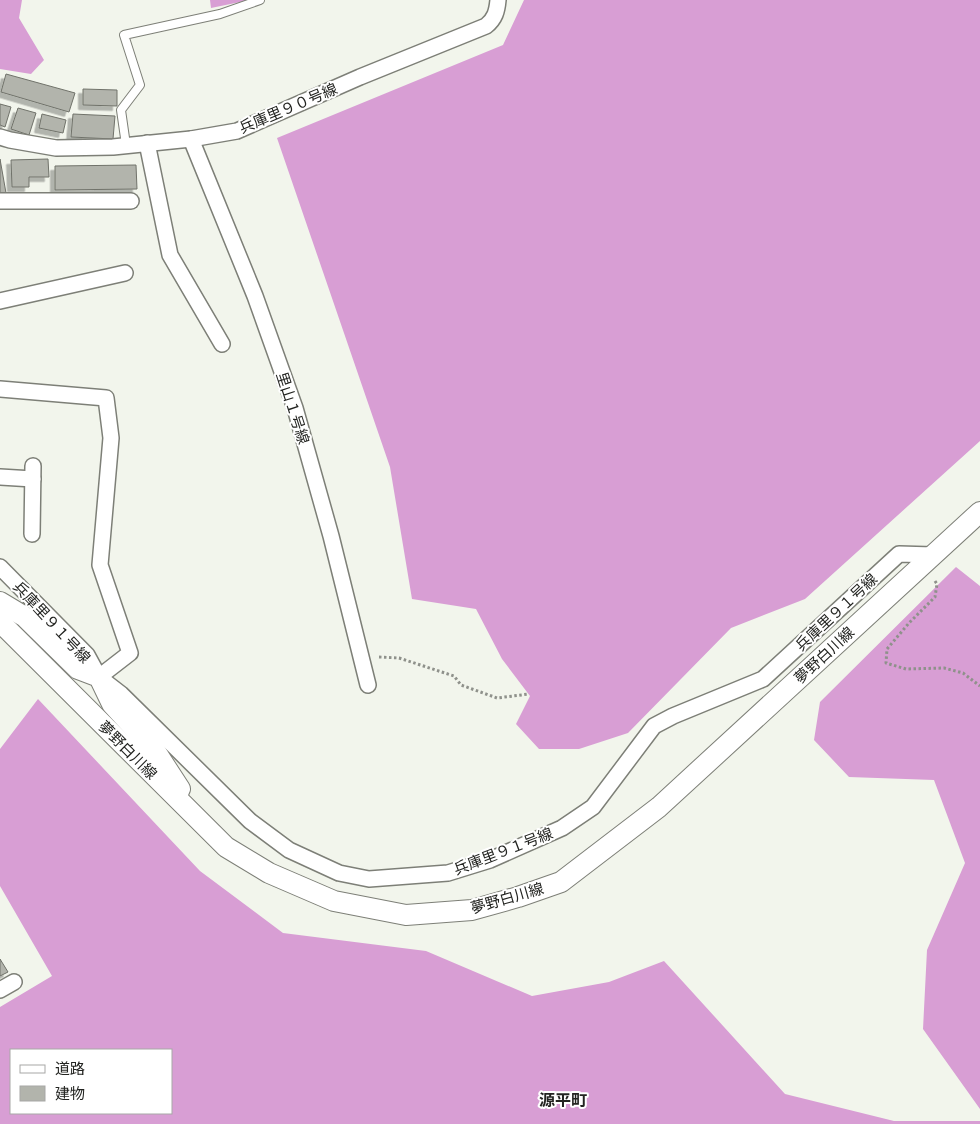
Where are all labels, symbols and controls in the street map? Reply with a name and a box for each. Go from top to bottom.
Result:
street label: 兵庫里９０号線 [236,79,340,137]
street label: 里山１号線 [272,369,314,447]
street label: 兵庫里９１号線 [791,569,881,655]
street label: 兵庫里９１号線 [9,577,95,667]
street label: 夢野白川線 [790,622,858,688]
street label: 夢野白川線 [95,717,161,783]
street label: 兵庫里９１号線 [451,823,555,879]
street label: 夢野白川線 [468,879,546,917]
legend [10,1049,172,1114]
text: 道路 [55,1059,85,1078]
text: 建物 [55,1084,85,1103]
district label: 源平町 [539,1091,587,1110]

